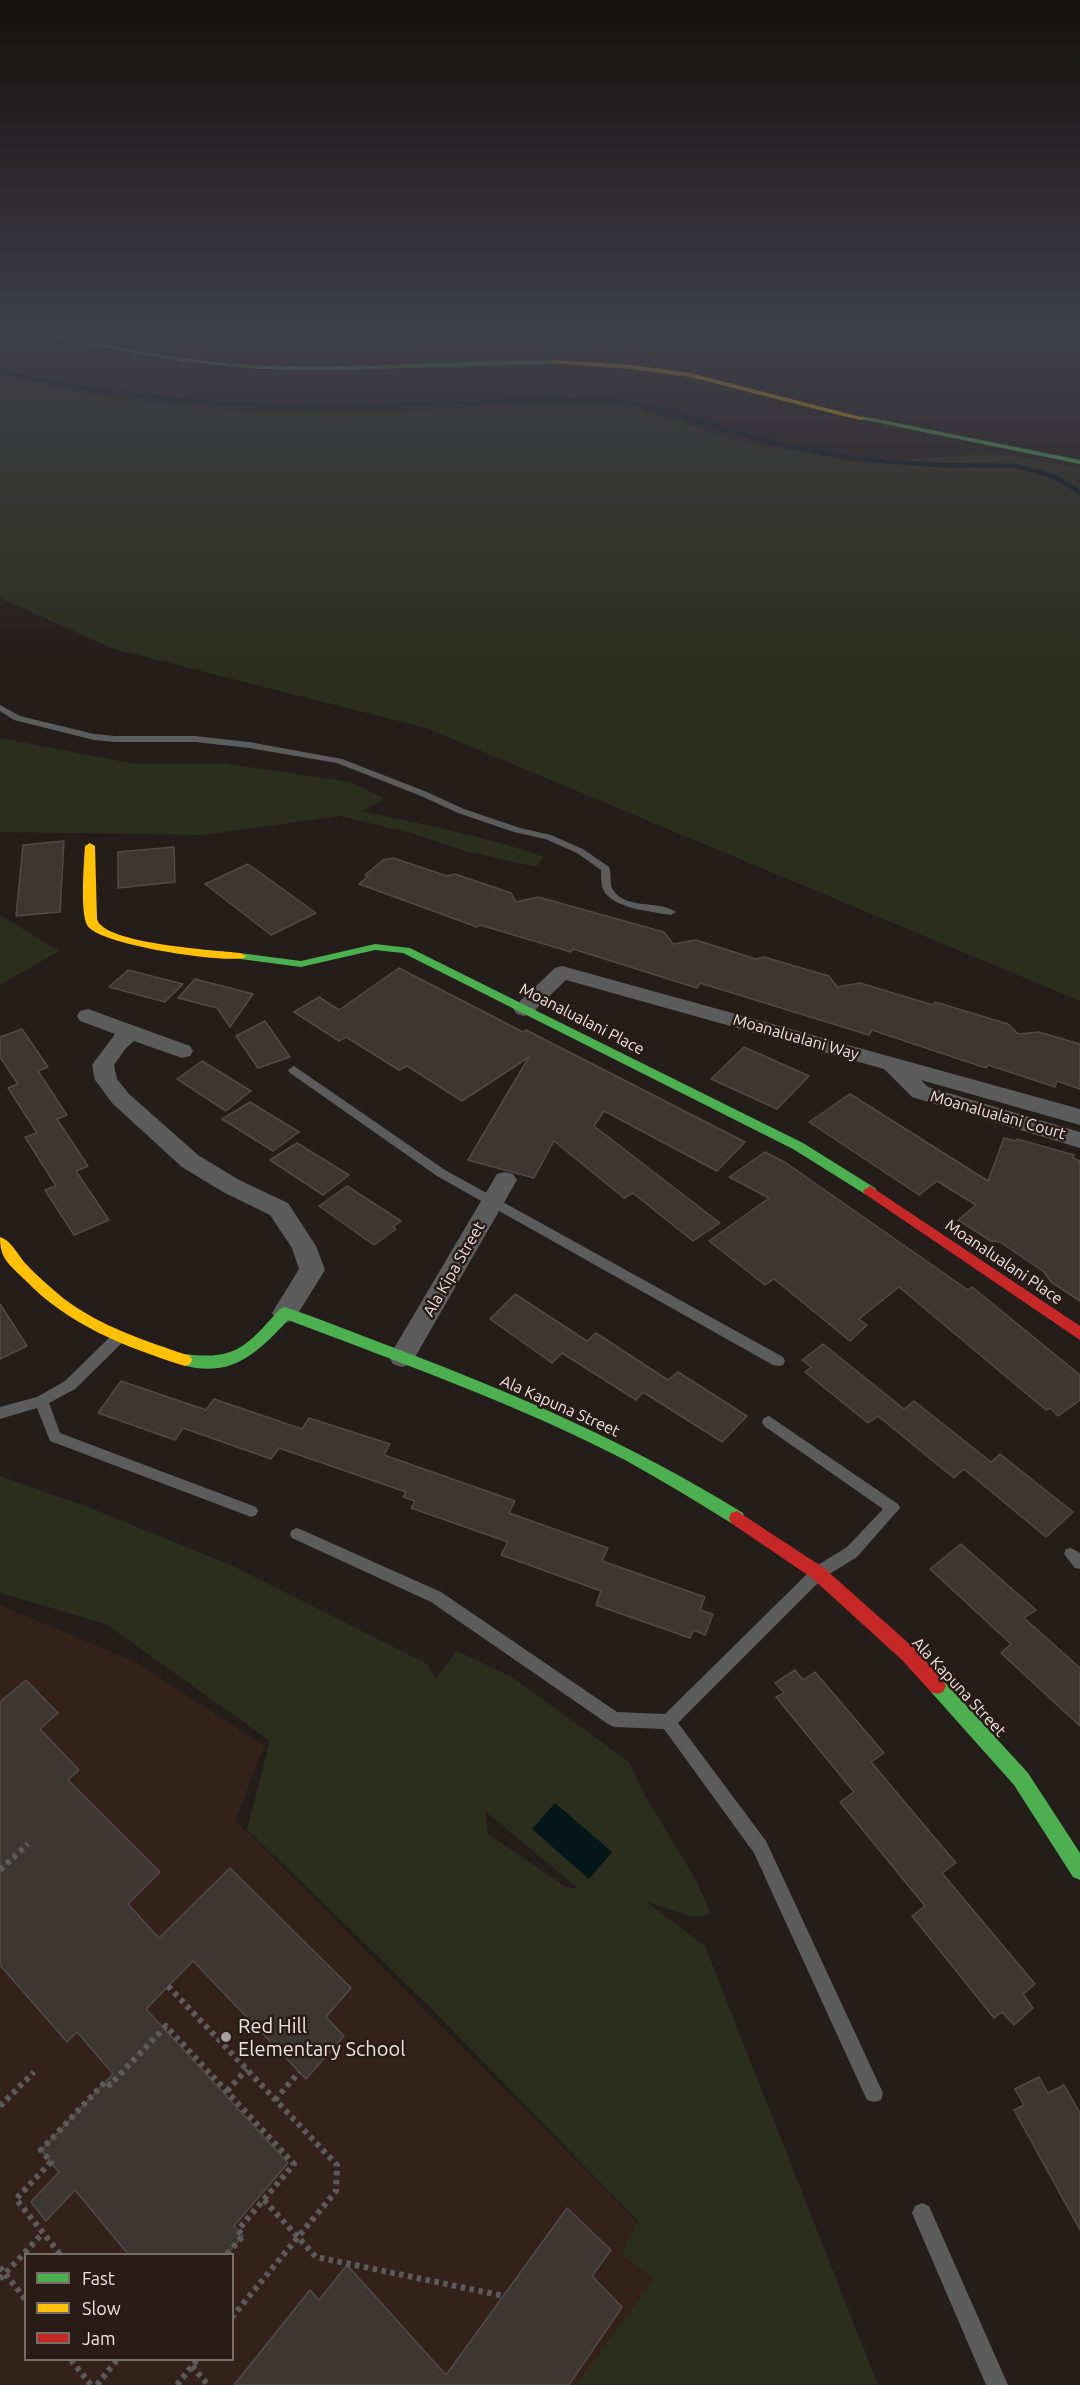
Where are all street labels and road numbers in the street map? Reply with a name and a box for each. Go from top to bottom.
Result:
street label: Moanalualani Place [516,979,648,1059]
street label: Moanalualani Way [731,1010,861,1064]
street label: Moanalualani Court [928,1086,1068,1144]
street label: Moanalualani Place [942,1216,1066,1308]
street label: Ala Kipa Street [419,1218,489,1320]
street label: Ala Kapuna Street [497,1371,623,1441]
street label: Ala Kapuna Street [908,1633,1010,1741]

